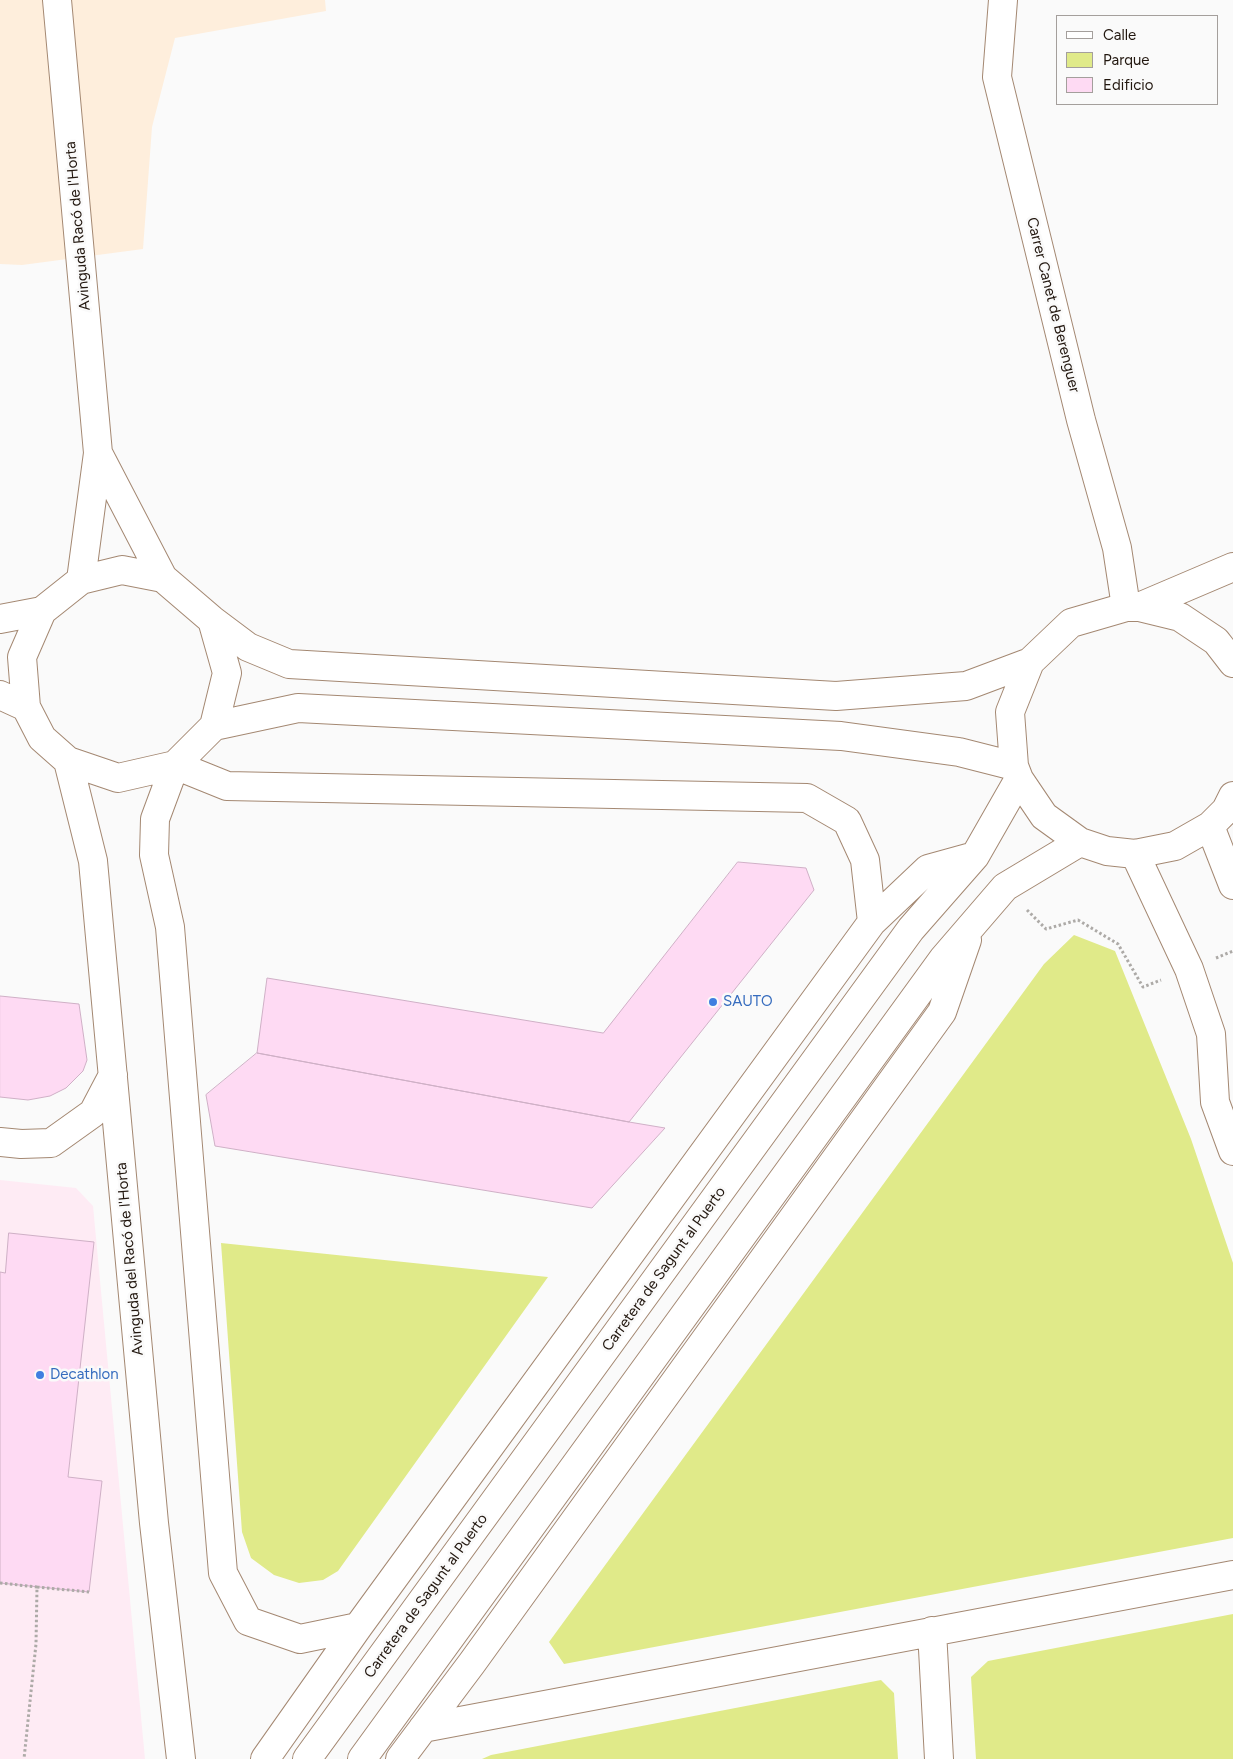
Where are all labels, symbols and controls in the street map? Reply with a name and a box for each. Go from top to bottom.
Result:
legend [1056,15,1218,105]
text: Calle [1103,26,1136,44]
text: Parque [1103,51,1150,69]
text: Edificio [1103,76,1153,94]
street label: Avinguda Racó de l'Horta [62,141,94,311]
street label: Carrer Canet de Berenguer [1022,215,1084,395]
place label: SAUTO [723,993,773,1011]
marker: SAUTO [707,996,719,1008]
street label: Avinguda del Racó de l'Horta [113,1162,147,1356]
street label: Carretera de Sagunt al Puerto [598,1183,730,1355]
place label: Decathlon [50,1366,119,1384]
marker: Decathlon [34,1369,46,1381]
street label: Carretera de Sagunt al Puerto [360,1510,492,1682]

